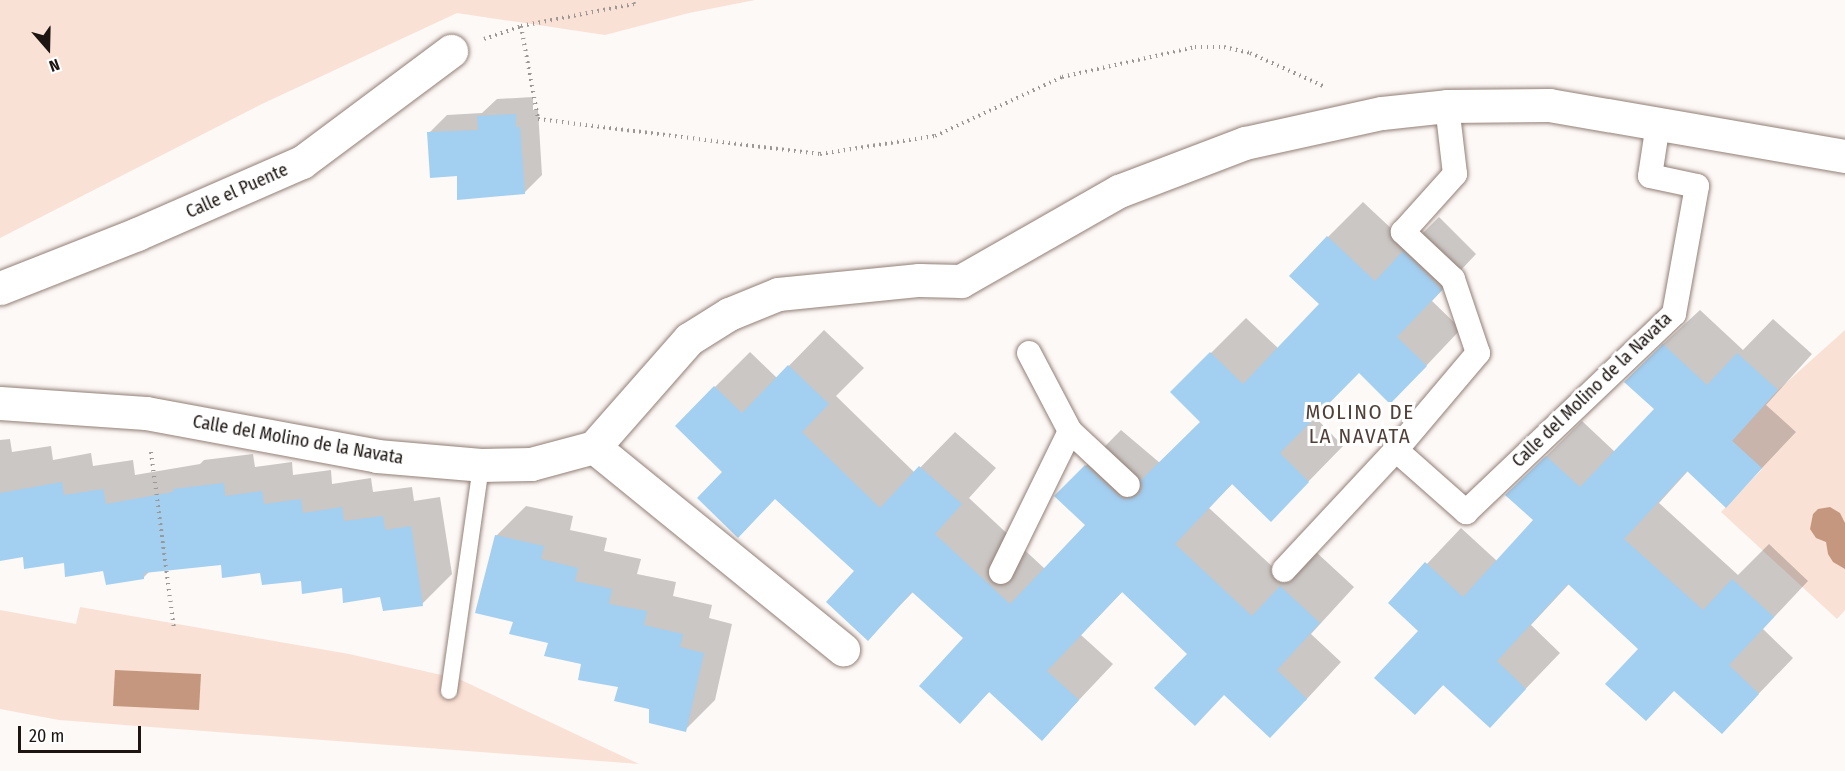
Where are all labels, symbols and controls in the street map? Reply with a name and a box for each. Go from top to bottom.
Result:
north arrow [18,18,78,78]
text: N [47,55,62,76]
street label: Calle el Puente [183,159,291,223]
street label: Calle del Molino de la Navata [1508,308,1676,472]
district label: MOLINO DE LA NAVATA [1305,399,1415,449]
street label: Calle del Molino de la Navata [191,411,405,469]
scale bar [21,714,144,752]
text: 20 m [29,725,64,747]

